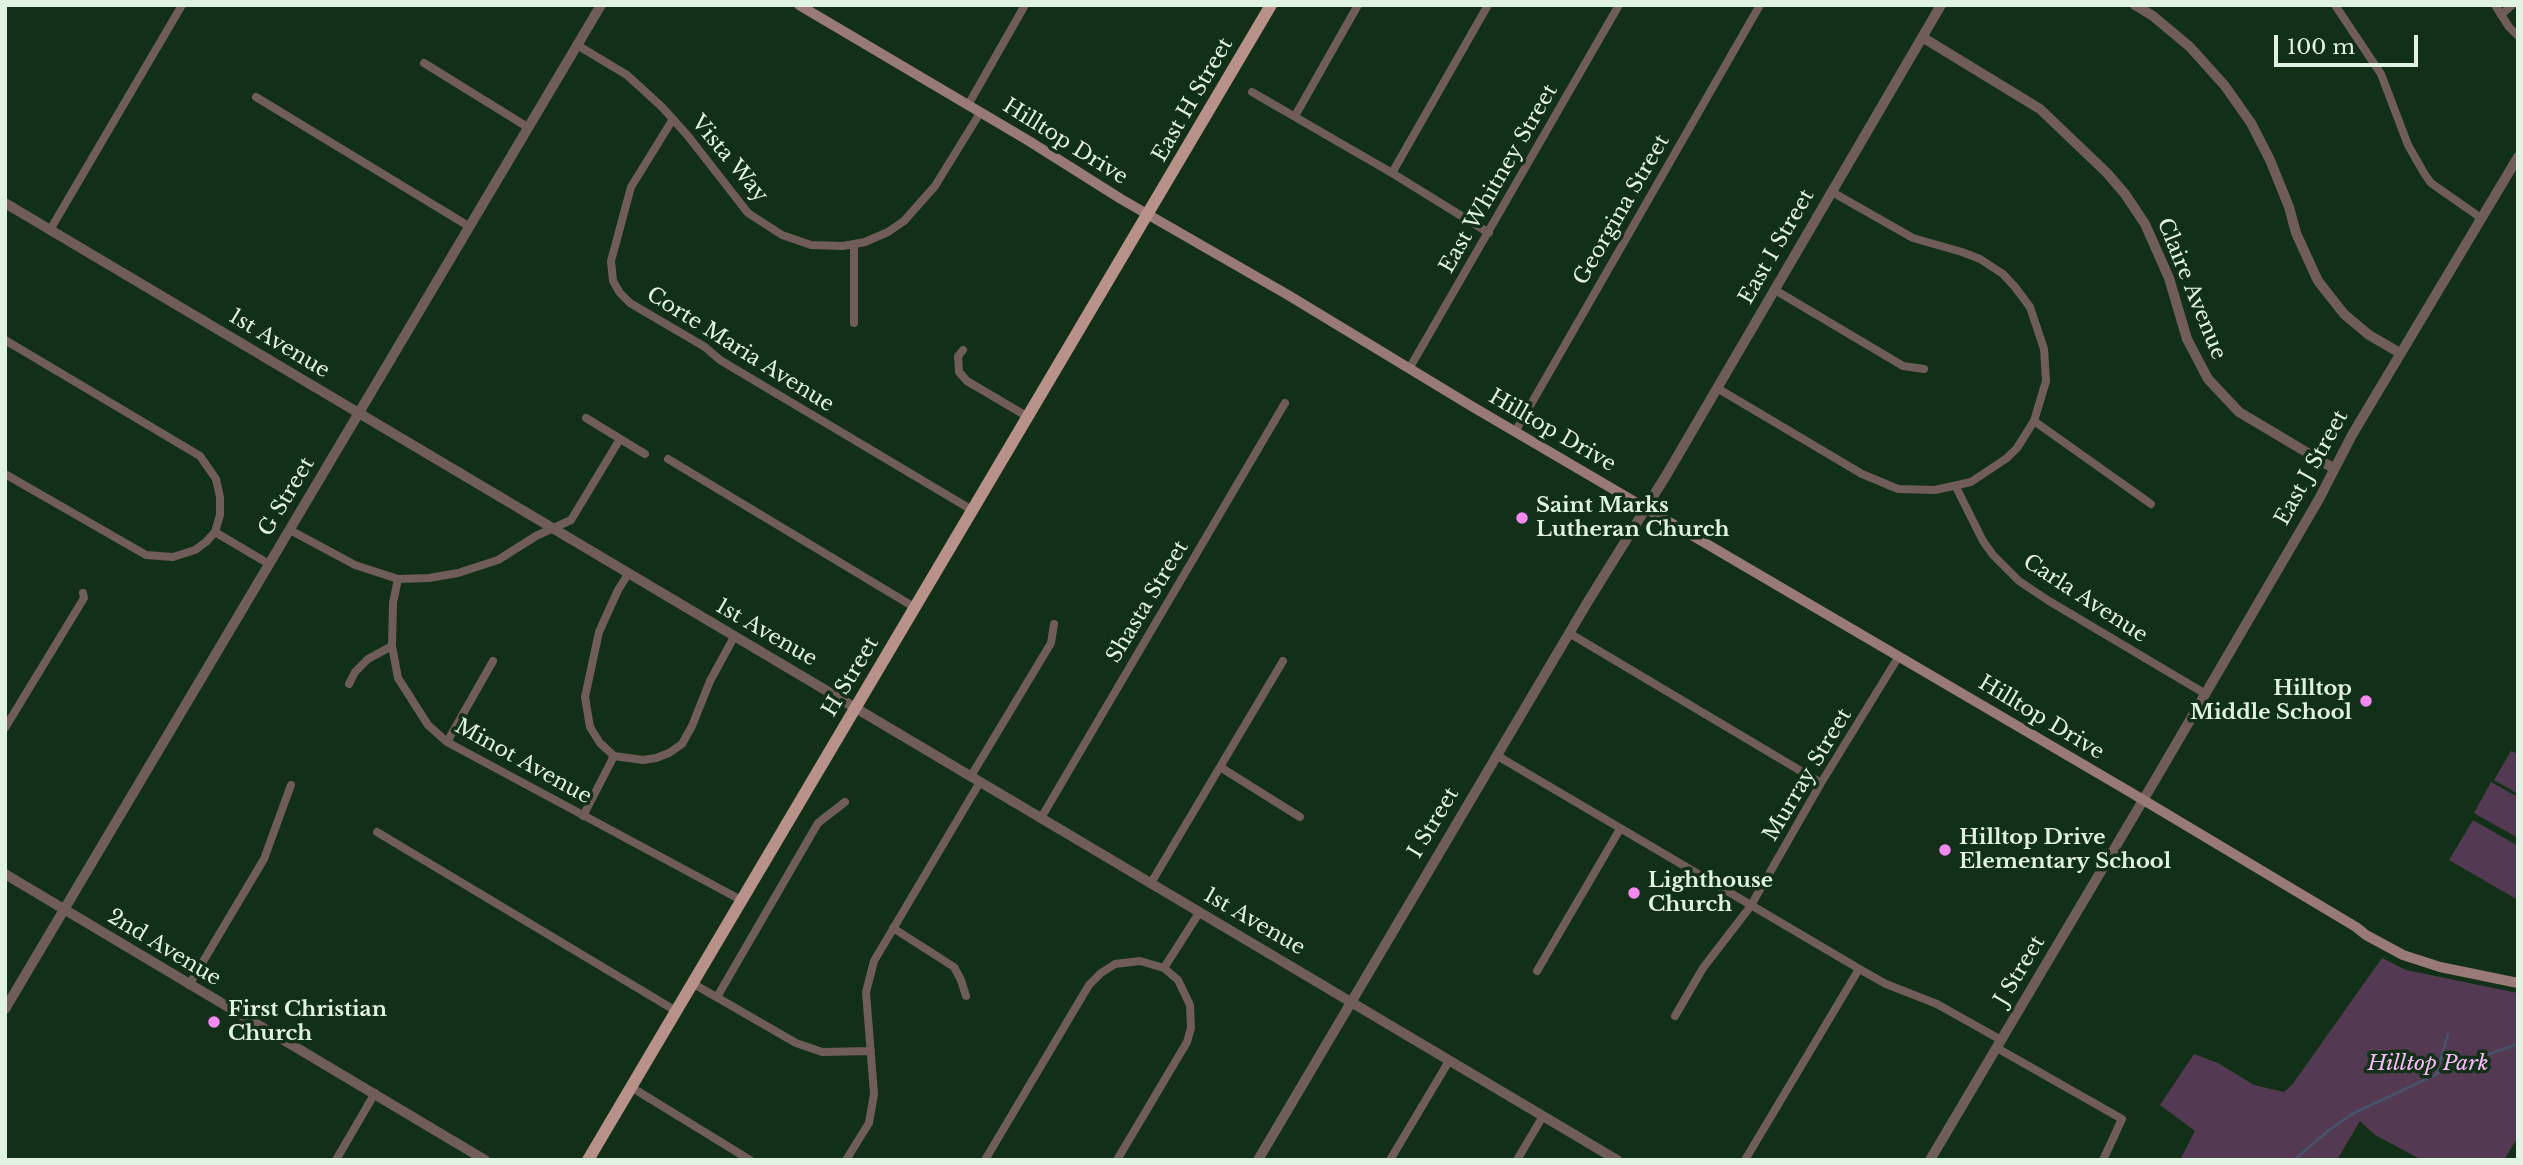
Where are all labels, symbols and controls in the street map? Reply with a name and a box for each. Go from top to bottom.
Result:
scale bar [2278,21,2422,65]
street label: East H Street [1147,34,1239,166]
text: 100 m [2287,34,2355,60]
street label: East Whitney Street [1435,80,1563,278]
street label: Hilltop Drive [998,94,1132,190]
street label: Vista Way [685,110,773,208]
street label: Georgina Street [1569,130,1675,290]
street label: East I Street [1734,185,1820,309]
street label: Claire Avenue [2151,215,2231,363]
street label: Corte Maria Avenue [642,282,838,418]
street label: 1st Avenue [224,304,334,384]
street label: Hilltop Drive [1484,385,1620,477]
street label: East J Street [2270,406,2354,530]
street label: G Street [254,453,320,541]
place label: Saint Marks Lutheran Church [1536,493,1730,543]
marker: Saint Marks Lutheran Church [1514,510,1530,526]
street label: Shasta Street [1102,536,1194,668]
street label: Carla Avenue [2018,550,2152,648]
street label: 1st Avenue [711,594,821,672]
street label: H Street [817,633,885,721]
street label: Hilltop Drive [1974,671,2108,765]
place label: Hilltop Middle School [2190,676,2352,726]
marker: Hilltop Middle School [2358,693,2374,709]
street label: Murray Street [1758,704,1858,846]
street label: Minot Avenue [450,714,596,810]
street label: I Street [1403,783,1465,863]
place label: Hilltop Drive Elementary School [1959,825,2171,875]
marker: Hilltop Drive Elementary School [1937,842,1953,858]
place label: Lighthouse Church [1648,868,1773,918]
street label: 1st Avenue [1199,883,1309,961]
marker: Lighthouse Church [1626,885,1642,901]
street label: 2nd Avenue [103,904,225,992]
street label: J Street [1989,931,2051,1011]
place label: First Christian Church [228,997,387,1047]
marker: First Christian Church [206,1014,222,1030]
park label: Hilltop Park [2368,1051,2488,1077]

